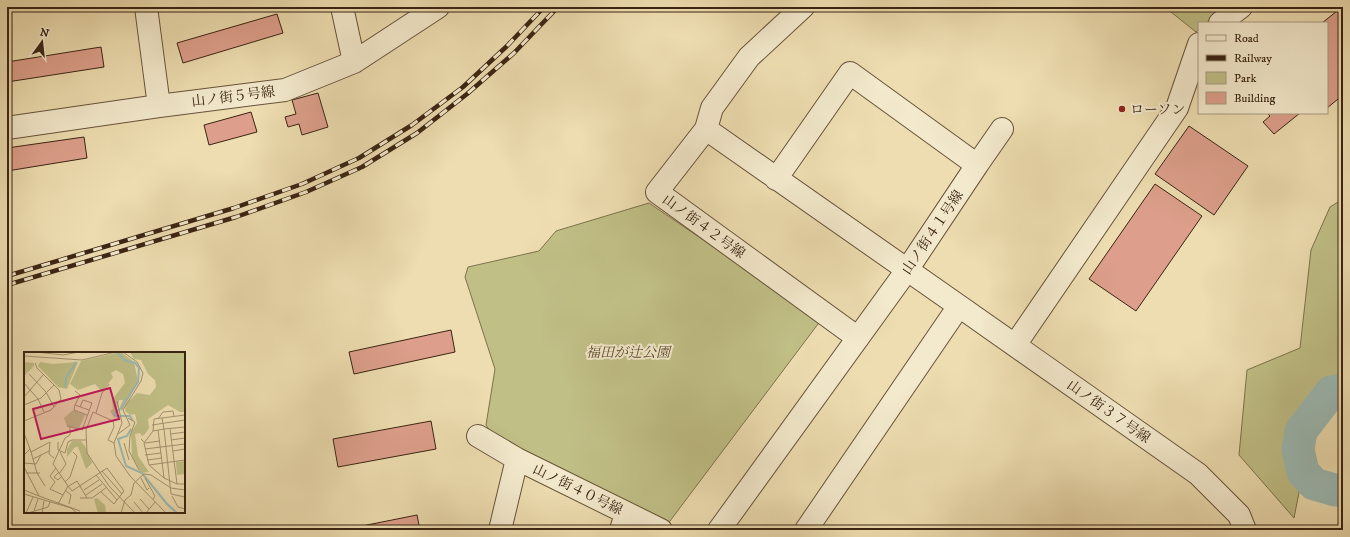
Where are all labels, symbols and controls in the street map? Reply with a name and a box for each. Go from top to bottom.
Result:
north arrow [22,22,62,62]
legend [1198,22,1328,114]
text: N [38,25,51,41]
text: Road [1234,31,1259,46]
text: Railway [1234,51,1272,66]
text: Park [1234,71,1256,86]
street label: 山ノ街５号線 [190,83,276,111]
text: Building [1234,91,1275,106]
place label: ローソン [1130,101,1185,119]
marker: ローソン [1117,104,1127,114]
street label: 山ノ街４１号線 [898,187,968,278]
street label: 山ノ街４２号線 [658,191,748,263]
park label: 福田が辻公園 [586,344,672,362]
inset map [24,352,185,513]
street label: 山ノ街３７号線 [1063,376,1154,447]
street label: 山ノ街４０号線 [530,460,626,519]

